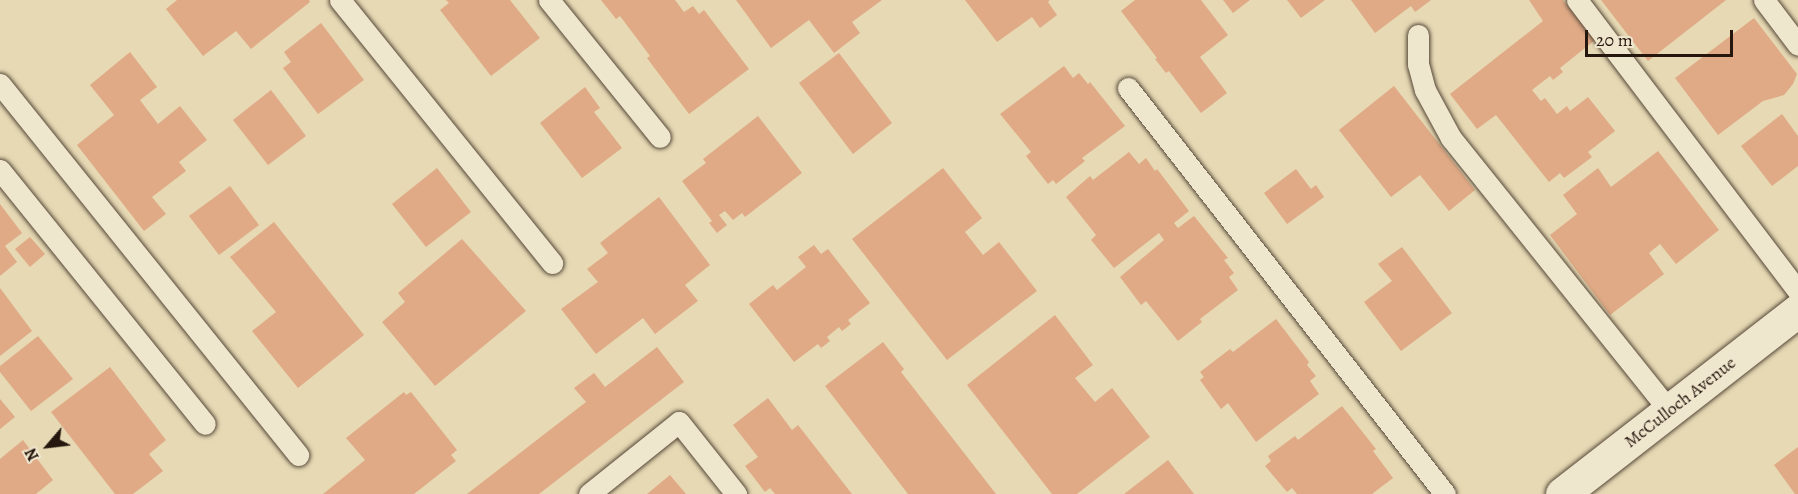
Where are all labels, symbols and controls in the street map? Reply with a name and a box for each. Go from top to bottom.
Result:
scale bar [1588,18,1736,56]
text: 20 m [1596,28,1633,52]
street label: McCulloch Avenue [1620,352,1740,452]
north arrow [18,416,78,476]
text: N [20,444,45,465]

